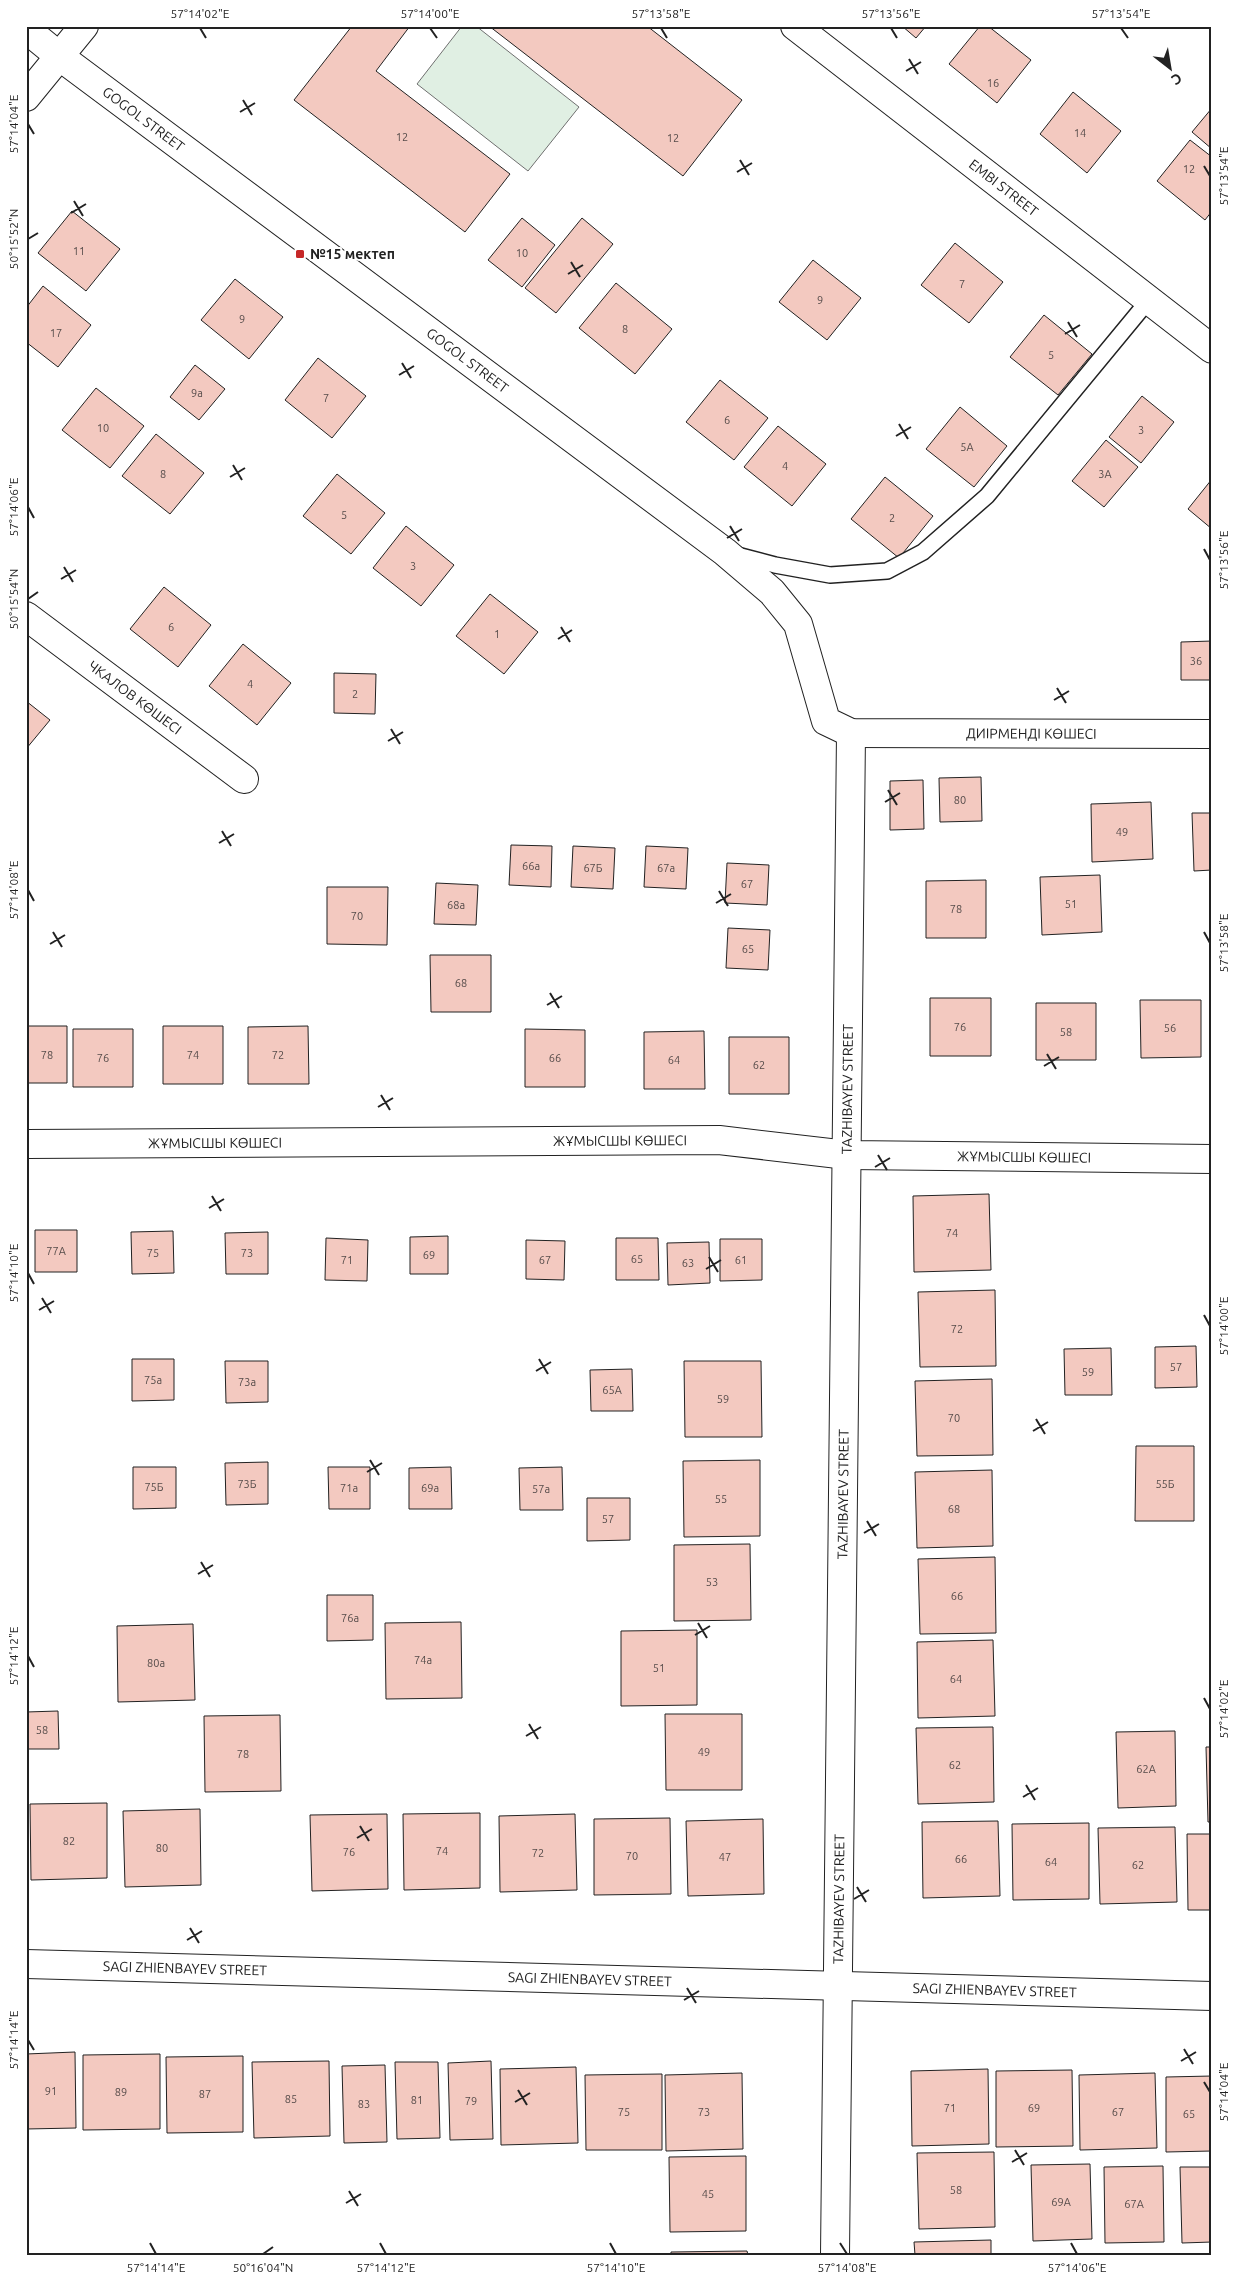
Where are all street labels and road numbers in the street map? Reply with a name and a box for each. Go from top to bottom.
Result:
street label: GOGOL STREET [99,83,188,155]
street label: EMBI STREET [966,156,1042,220]
street label: GOGOL STREET [423,325,512,396]
street label: ЧКАЛОВ КӨШЕСІ [85,657,185,737]
street label: ДИІРМЕНДІ КӨШЕСІ [966,725,1097,742]
street label: TAZHIBAYEV STREET [839,1024,856,1154]
street label: ЖҰМЫСШЫ КӨШЕСІ [553,1132,687,1149]
street label: ЖҰМЫСШЫ КӨШЕСІ [148,1135,282,1151]
street label: ЖҰМЫСШЫ КӨШЕСІ [957,1148,1091,1166]
street label: TAZHIBAYEV STREET [834,1429,852,1559]
street label: TAZHIBAYEV STREET [830,1834,847,1964]
street label: SAGI ZHIENBAYEV STREET [103,1958,267,1979]
street label: SAGI ZHIENBAYEV STREET [508,1969,672,1989]
street label: SAGI ZHIENBAYEV STREET [912,1980,1077,2000]

